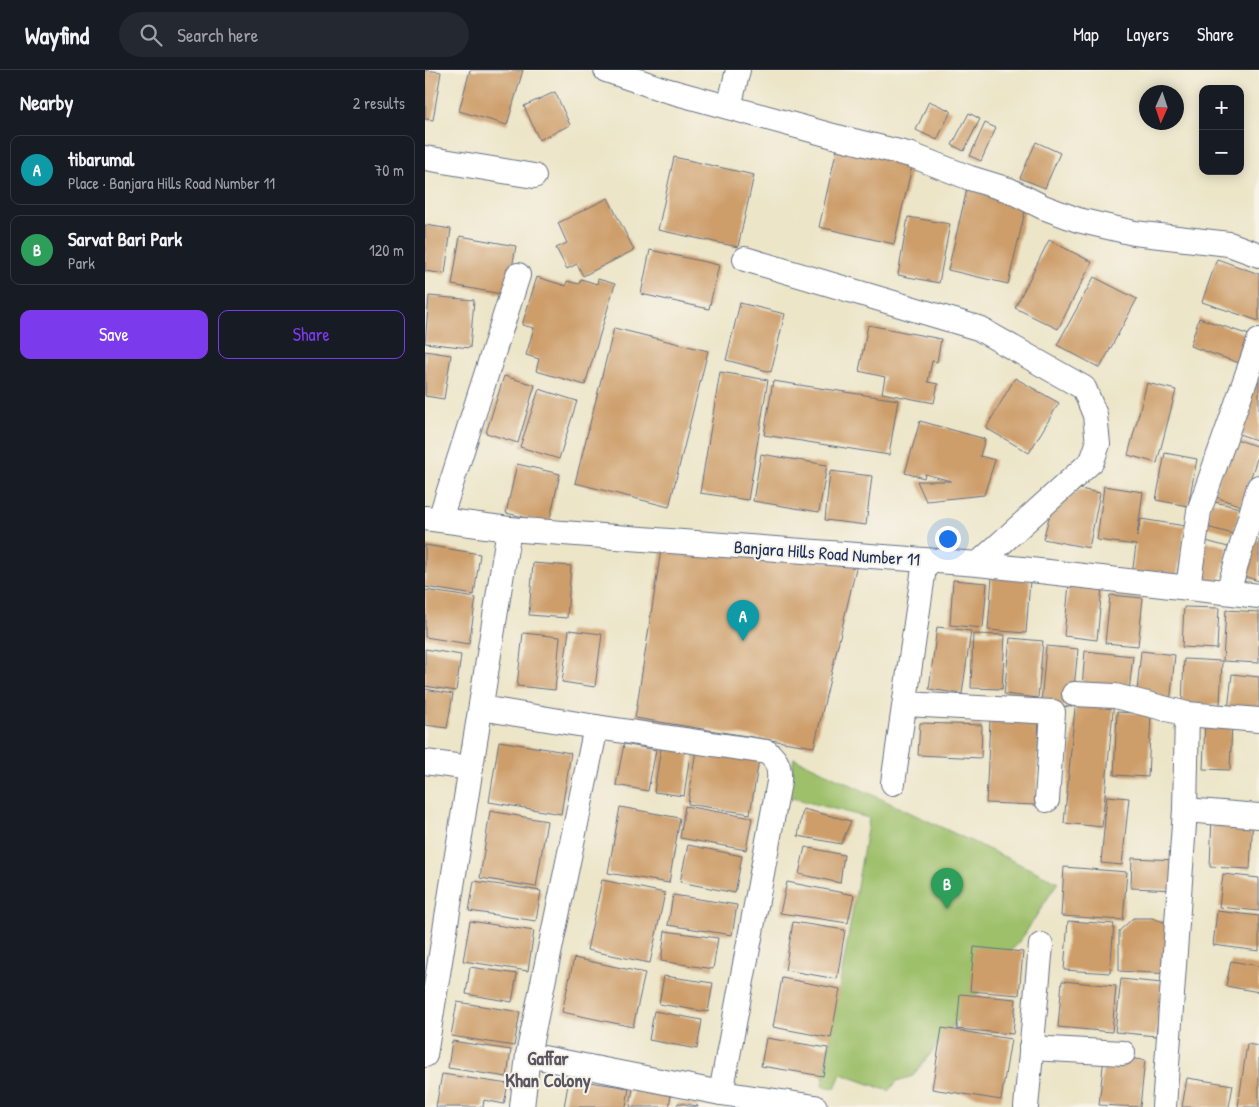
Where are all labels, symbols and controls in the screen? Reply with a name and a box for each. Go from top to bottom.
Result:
search box [119,12,469,57]
text: Wayfind [25,19,89,51]
icon: search [137,21,165,49]
text: Search here [177,22,258,48]
text: Map [1073,22,1099,47]
text: Layers [1127,22,1169,47]
text: Share [1197,22,1234,47]
north arrow [1139,85,1184,130]
map controls [1199,85,1244,175]
button: + [1199,85,1244,130]
text: Nearby [20,88,73,117]
text: 2 results [353,92,405,114]
button: − [1199,130,1244,175]
text: tibarumal [68,146,134,172]
text: A [33,159,41,181]
text: 70 m [374,159,404,181]
text: Place · Banjara Hills Road Number 11 [68,172,275,194]
text: Sarvat Bari Park [68,226,182,252]
text: B [33,239,41,261]
text: 120 m [369,239,404,261]
text: Park [68,252,95,274]
button: Save [20,310,208,359]
button: Share [218,310,405,359]
your location [935,526,961,552]
street label: Banjara Hills Road Number 11 [733,534,921,572]
pin: A [727,600,759,641]
pin: B [931,868,963,909]
district label: Gaffar Khan Colony [505,1045,591,1094]

